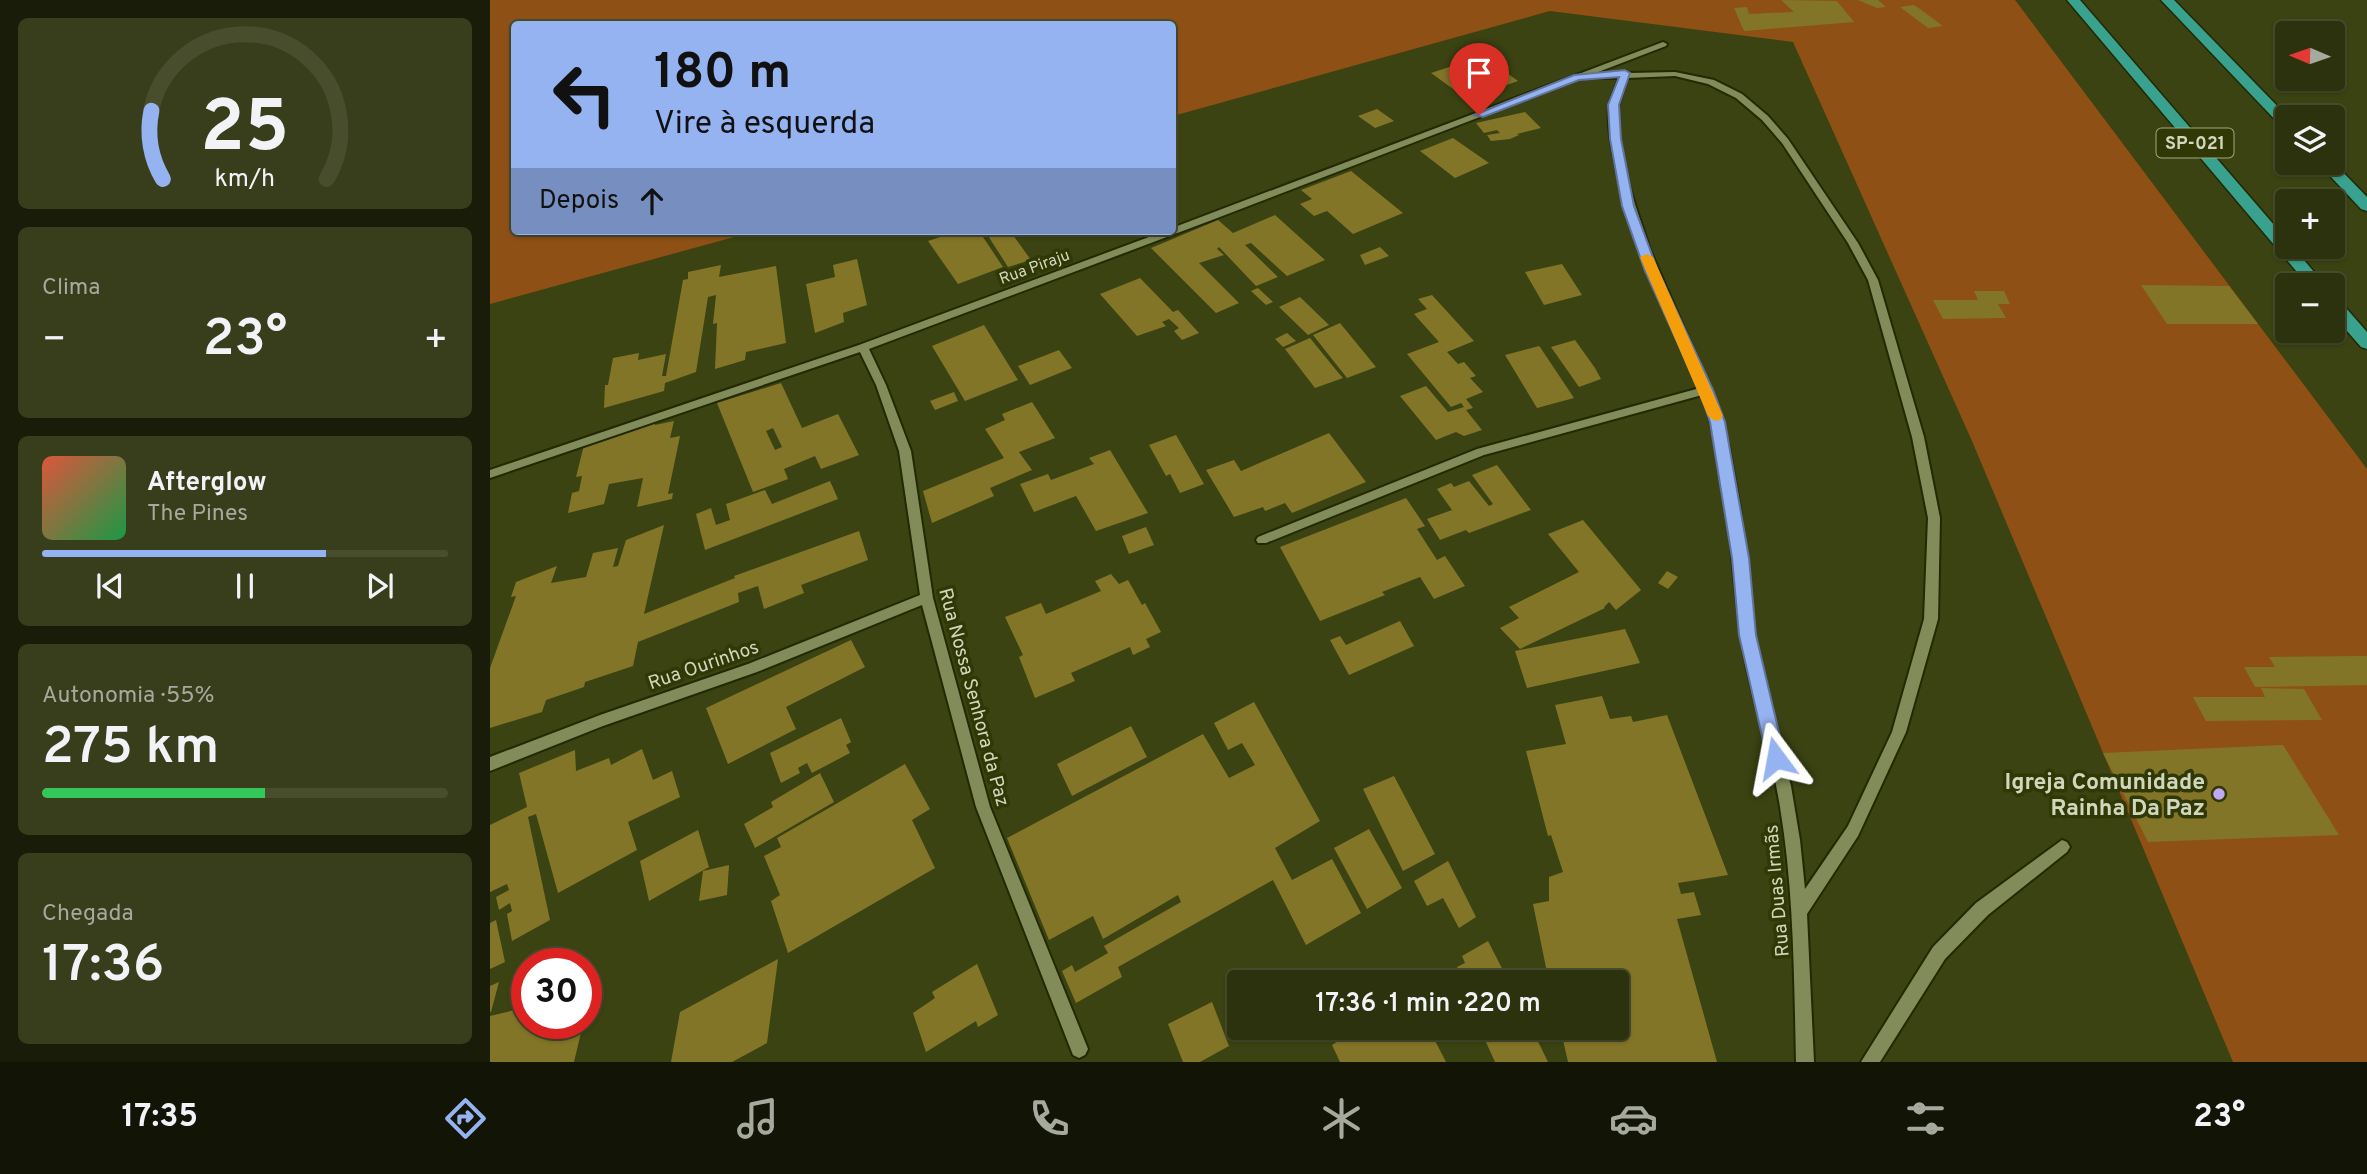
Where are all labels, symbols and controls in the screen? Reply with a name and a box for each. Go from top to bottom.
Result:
north arrow [2275,21,2345,91]
map controls [2275,21,2345,343]
pin [1449,43,1509,115]
text: 180 m [654,44,791,106]
icon: left [539,49,630,140]
icon: arrive [1460,54,1498,92]
text: 25 [201,86,290,178]
text: Vire à esquerda [654,105,875,145]
button: layers [2275,105,2345,175]
road number: SP-021 [2156,128,2234,158]
text: km/h [215,164,275,196]
icon: ahead [633,182,671,220]
text: Depois [539,185,619,218]
button: + [2275,189,2345,259]
street label: Rua Piraju [997,246,1073,290]
button: − [2275,273,2345,343]
text: Clima [42,274,100,303]
text: 23° [203,308,287,374]
text: − [42,317,67,366]
text: + [423,317,448,366]
text: Afterglow [147,467,267,500]
text: The Pines [147,500,248,529]
icon: previous [91,567,129,605]
icon: pause [226,567,264,605]
icon: next [361,567,399,605]
street label: Rua Nossa Senhora da Paz [932,586,1014,809]
street label: Rua Ourinhos [645,636,762,696]
text: Autonomia · 55% [42,682,214,711]
text: 275 km [42,716,219,782]
position arrow [1739,721,1813,795]
place label: Igreja Comunidade Rainha Da Paz [2004,769,2205,824]
marker: Igreja Comunidade Rainha Da Paz [2211,786,2227,802]
street label: Rua Duas Irmãs [1760,824,1796,958]
text: Chegada [42,900,134,929]
text: 17:36 [42,934,164,1000]
speed limit sign: 30 [511,948,602,1039]
text: 17:36 · 1 min · 220 m [1315,988,1541,1021]
icon: directions [441,1094,490,1143]
icon: music [733,1094,782,1143]
icon: phone [1025,1094,1074,1143]
icon: climate [1317,1094,1366,1143]
icon: car [1609,1094,1658,1143]
icon: filters [1901,1094,1950,1143]
text: 17:35 [122,1098,198,1138]
text: 23° [2193,1098,2245,1138]

